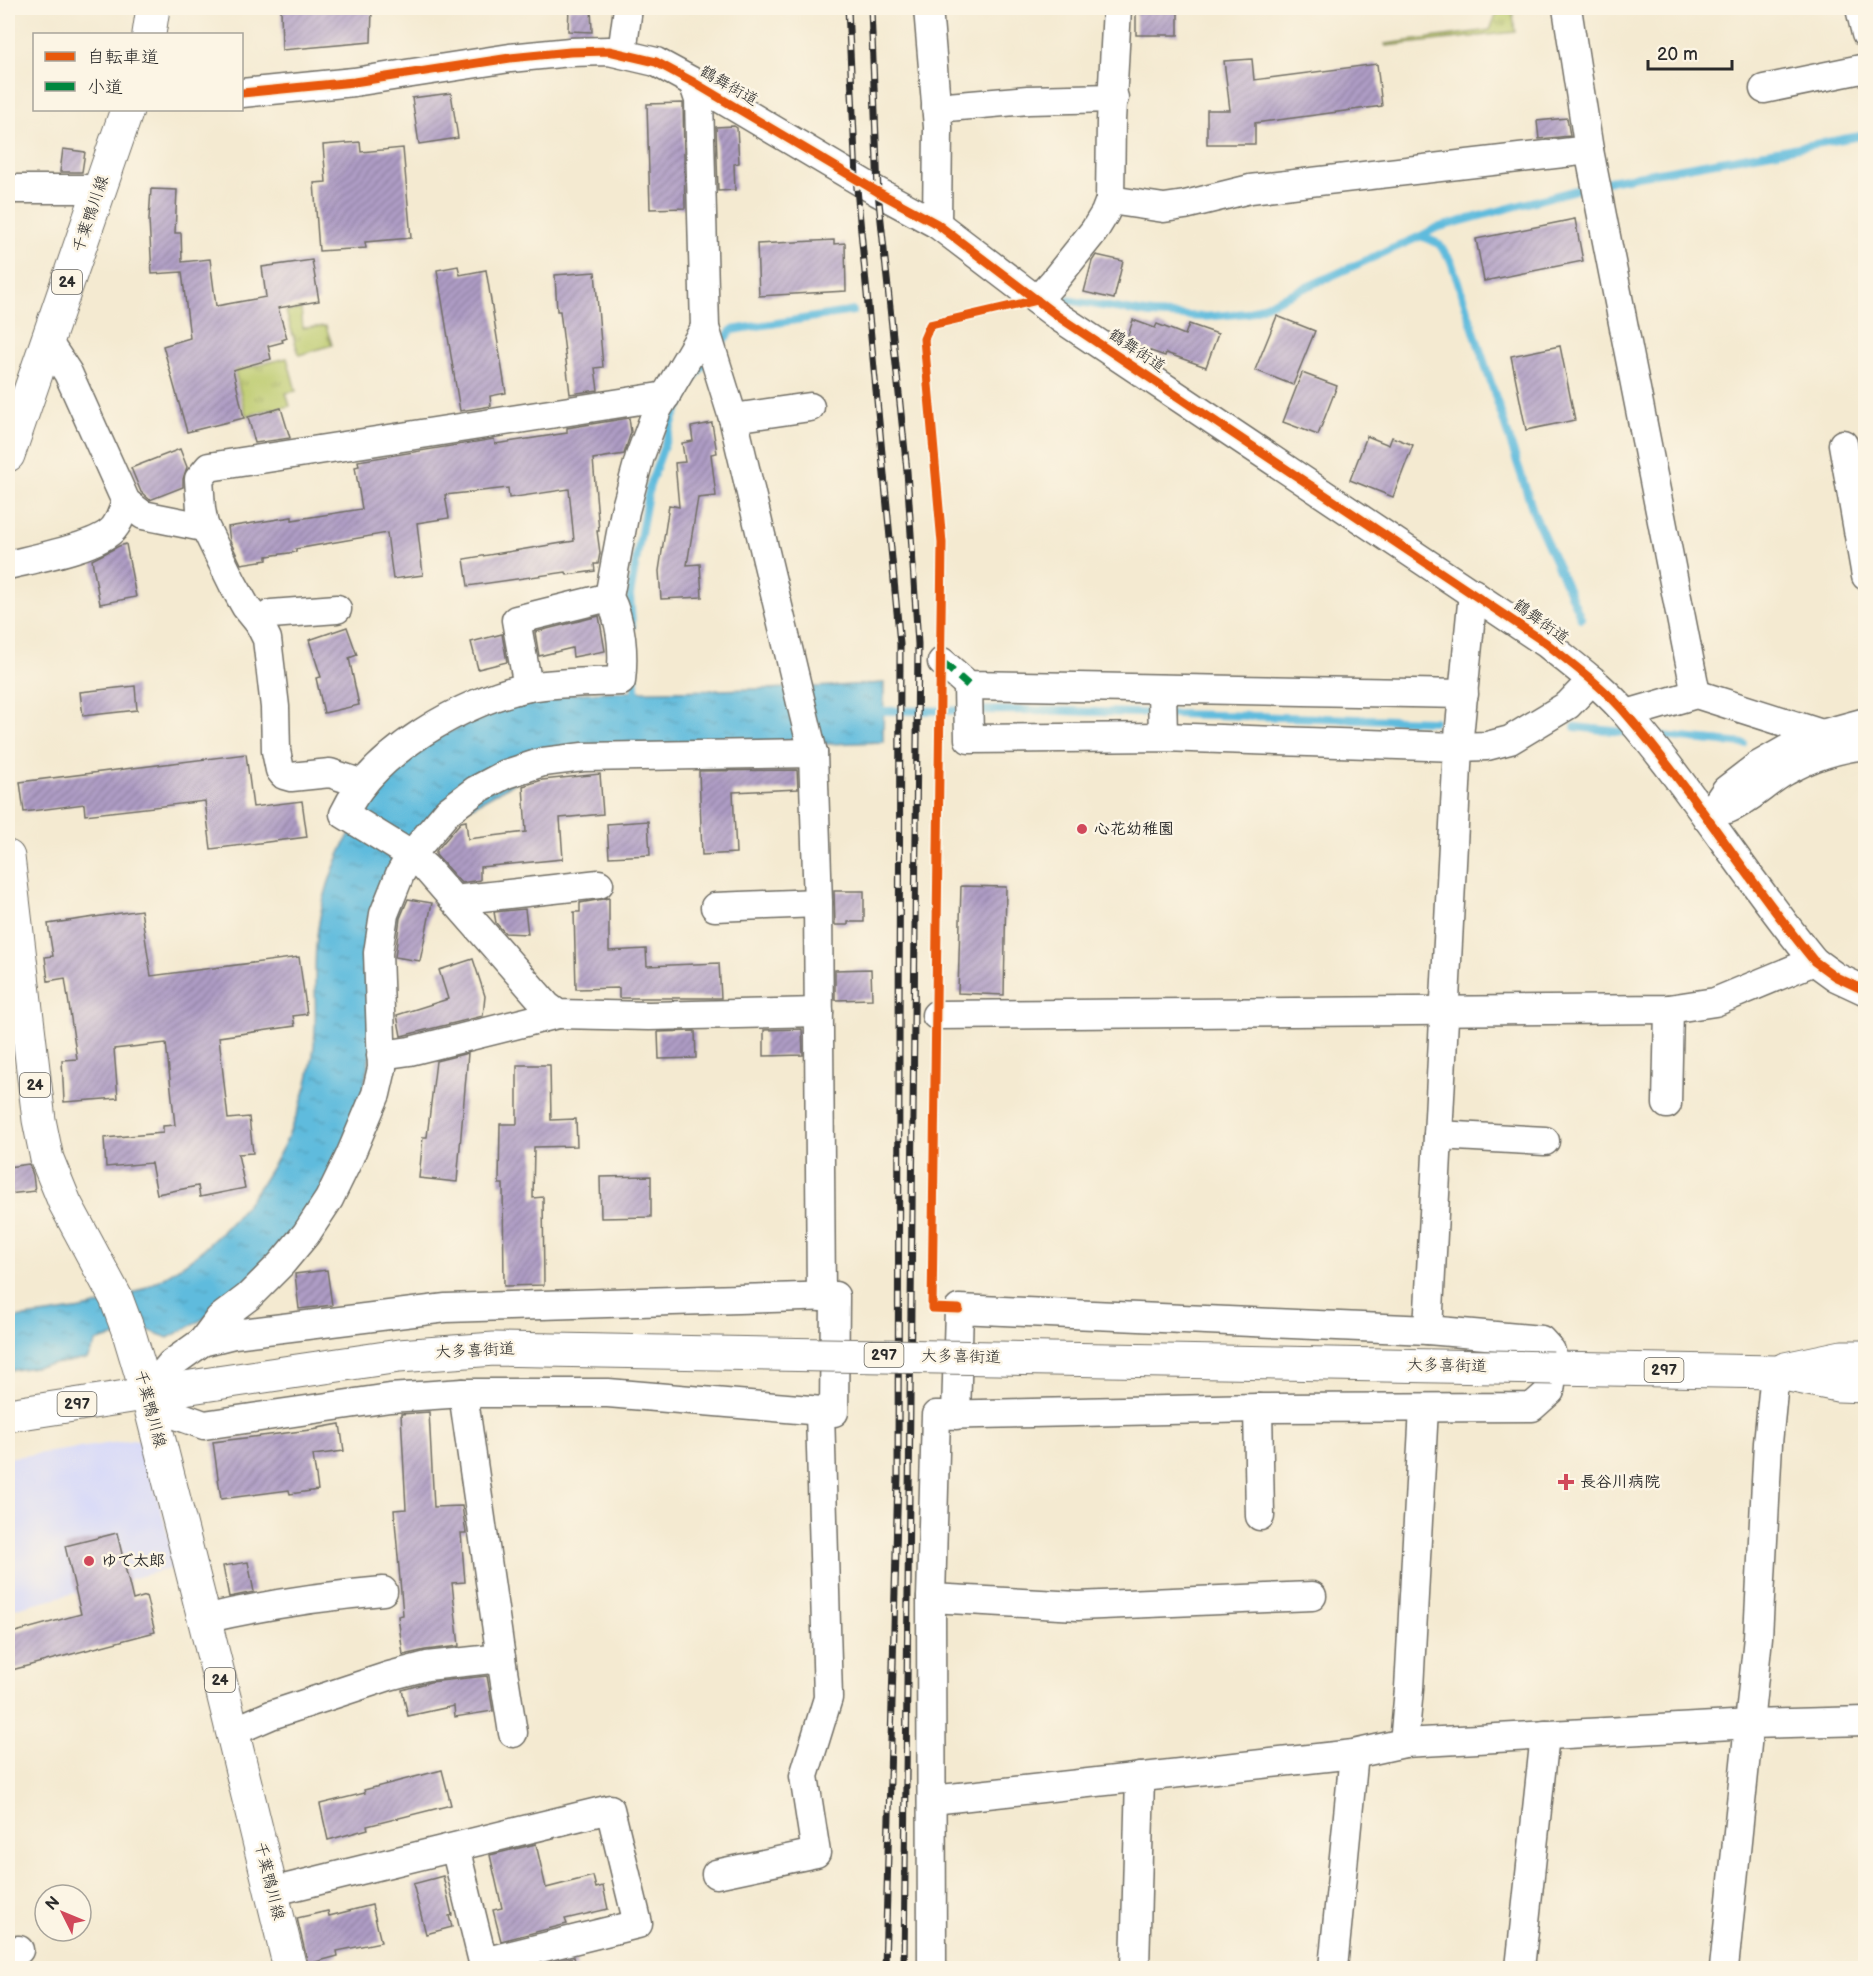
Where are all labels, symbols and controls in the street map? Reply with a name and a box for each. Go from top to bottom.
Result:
legend [33,33,243,111]
scale bar [1648,33,1732,71]
text: 20 m [1657,44,1698,65]
text: 自転車道 [87,47,159,68]
street label: 鶴舞街道 [697,62,761,110]
text: 小道 [87,77,123,98]
street label: 千葉鴨川線 [69,173,113,255]
road number: 24 [52,270,82,294]
street label: 鶴舞街道 [1105,325,1169,377]
street label: 鶴舞街道 [1510,596,1572,648]
place label: 心花幼稚園 [1094,820,1174,839]
marker: 心花幼稚園 [1075,822,1089,836]
road number: 24 [20,1073,50,1097]
street label: 大多喜街道 [435,1339,515,1363]
road number: 297 [864,1343,904,1367]
street label: 大多喜街道 [921,1347,1001,1367]
street label: 大多喜街道 [1407,1356,1487,1376]
road number: 297 [1644,1358,1684,1382]
street label: 千葉鴨川線 [130,1368,170,1450]
road number: 297 [58,1392,97,1416]
marker: 長谷川病院 [1557,1473,1575,1491]
place label: 長谷川病院 [1580,1473,1660,1492]
place label: ゆで太郎 [101,1552,165,1571]
marker: ゆで太郎 [82,1554,96,1568]
road number: 24 [205,1668,235,1692]
street label: 千葉鴨川線 [250,1840,288,1922]
north arrow [33,1883,93,1943]
text: N [42,1893,64,1915]

